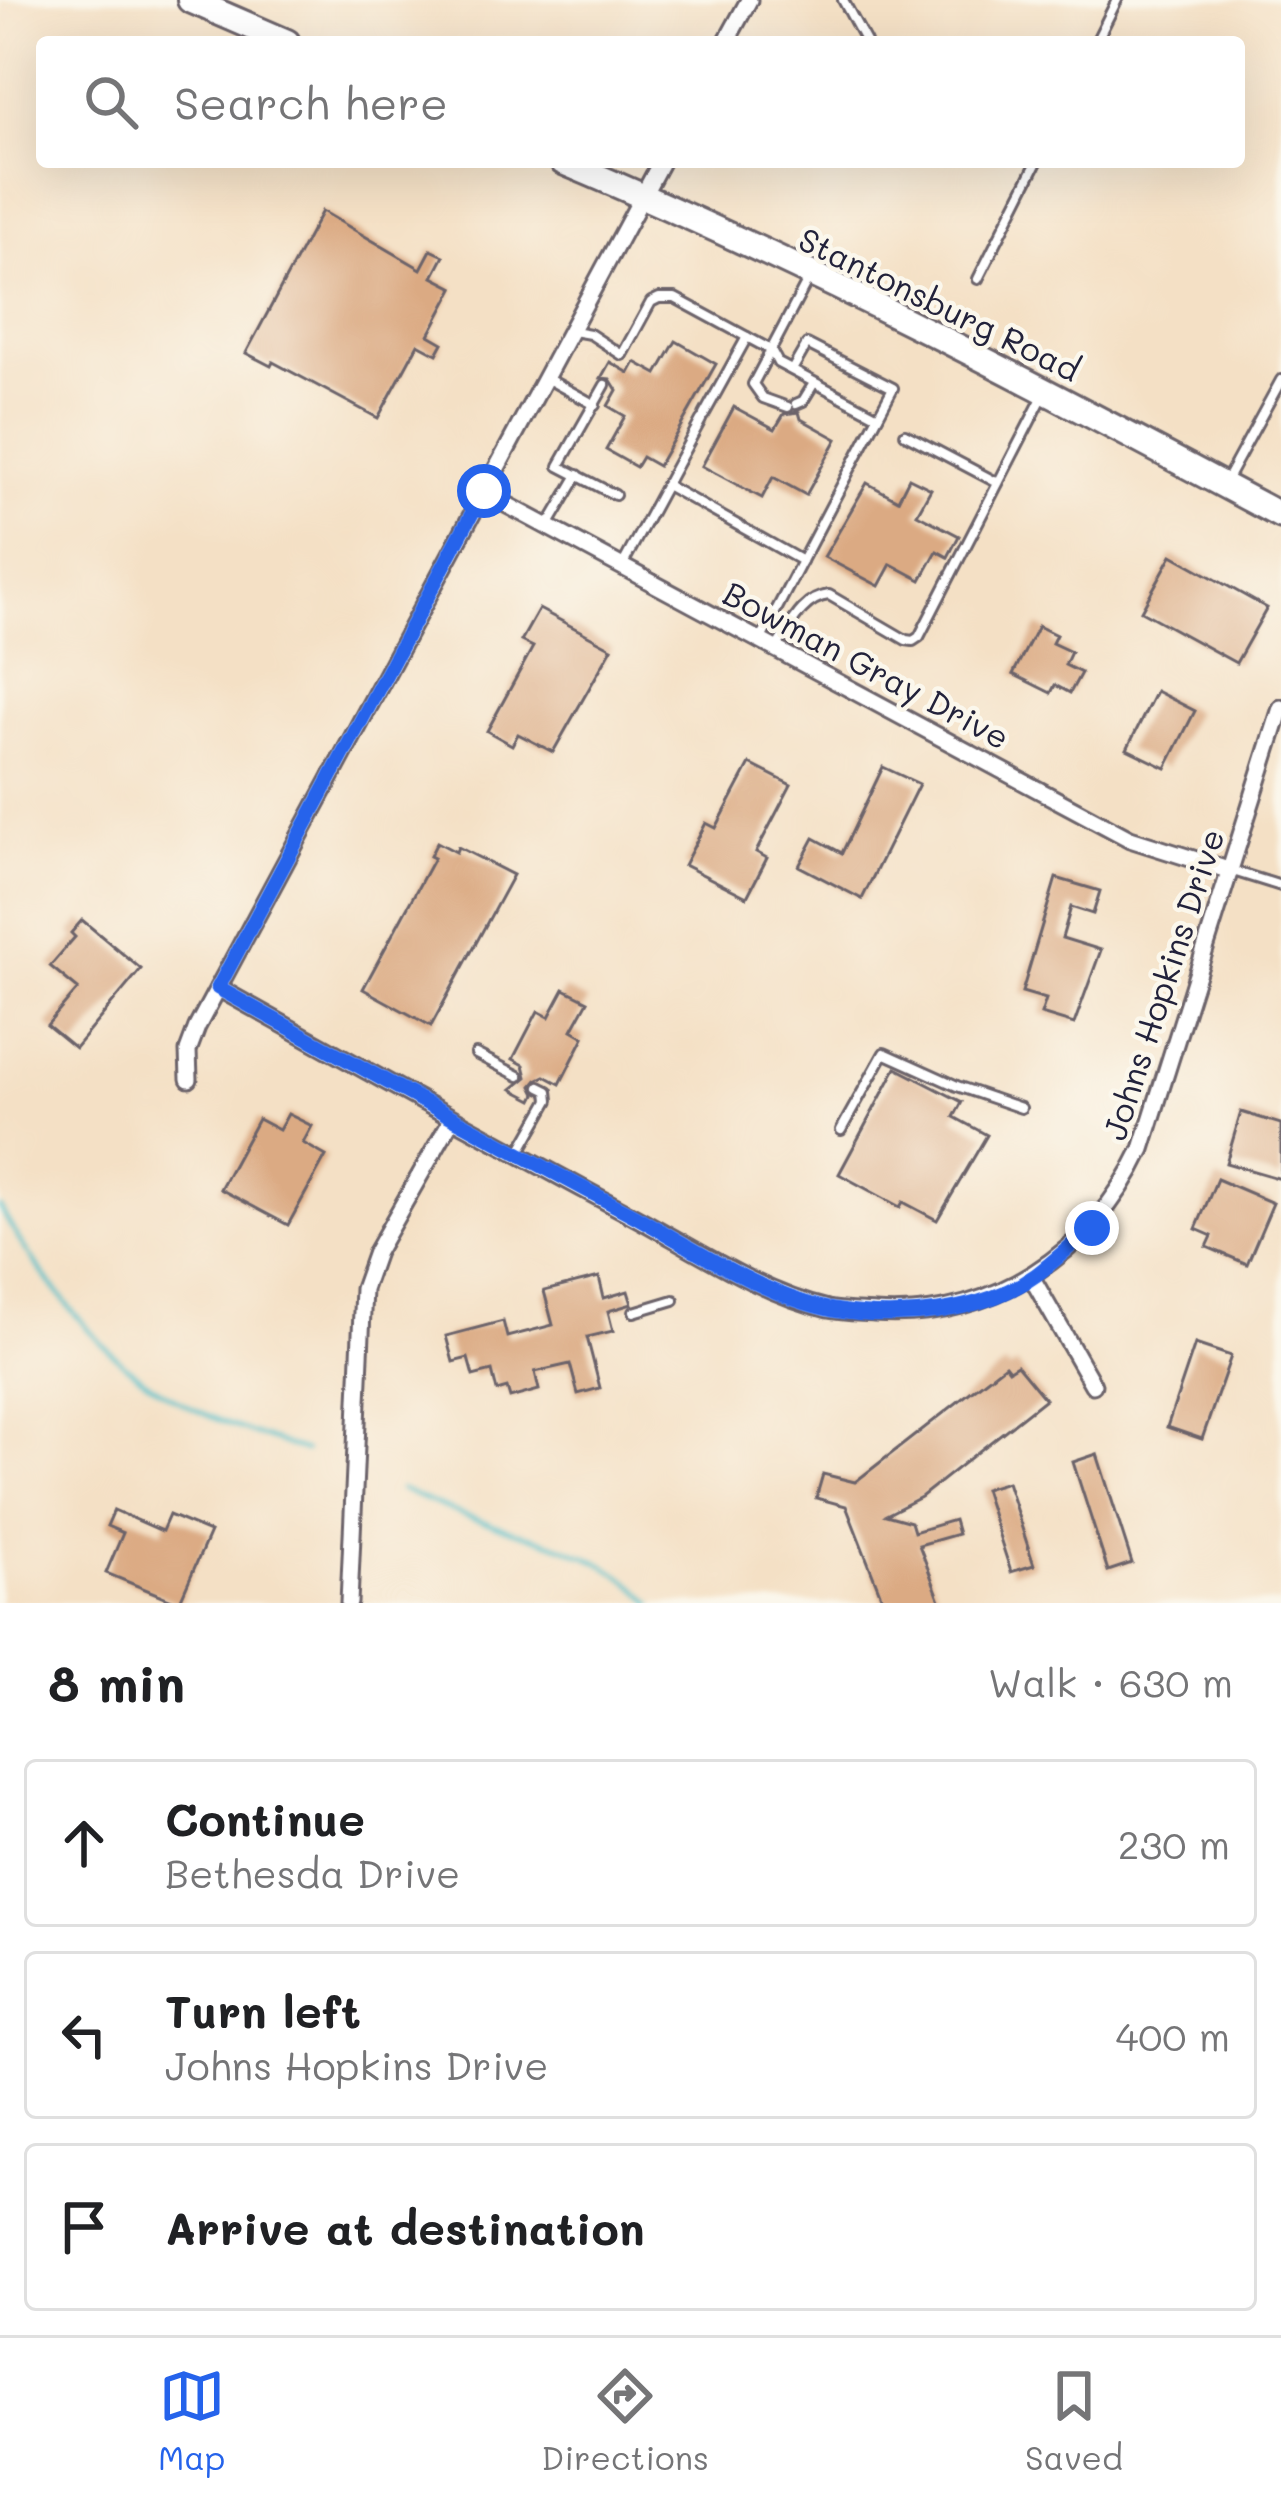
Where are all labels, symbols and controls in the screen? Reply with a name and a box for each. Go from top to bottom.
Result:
search box [36,36,1245,168]
icon: search [78,69,144,135]
text: Search here [174,73,448,131]
street label: Stantonsburg Road [792,216,1088,390]
route start [457,464,511,518]
street label: Bowman Gray Drive [716,570,1017,759]
street label: Johns Hopkins Drive [1091,823,1233,1145]
route end [1065,1201,1119,1255]
text: 8 min [48,1648,185,1715]
text: Walk · 630 m [988,1656,1233,1707]
text: Continue [165,1789,365,1847]
icon: ahead [51,1810,117,1876]
text: 230 m [1118,1818,1230,1869]
text: Bethesda Drive [165,1847,460,1898]
text: Turn left [165,1981,361,2039]
icon: left [51,2002,117,2068]
text: 400 m [1115,2010,1230,2061]
text: Johns Hopkins Drive [165,2039,548,2090]
icon: arrive [51,2194,117,2260]
text: Arrive at destination [165,2198,645,2256]
tab: Map [158,2363,225,2478]
tab: Directions [541,2363,709,2478]
tab: Saved [1025,2363,1123,2478]

